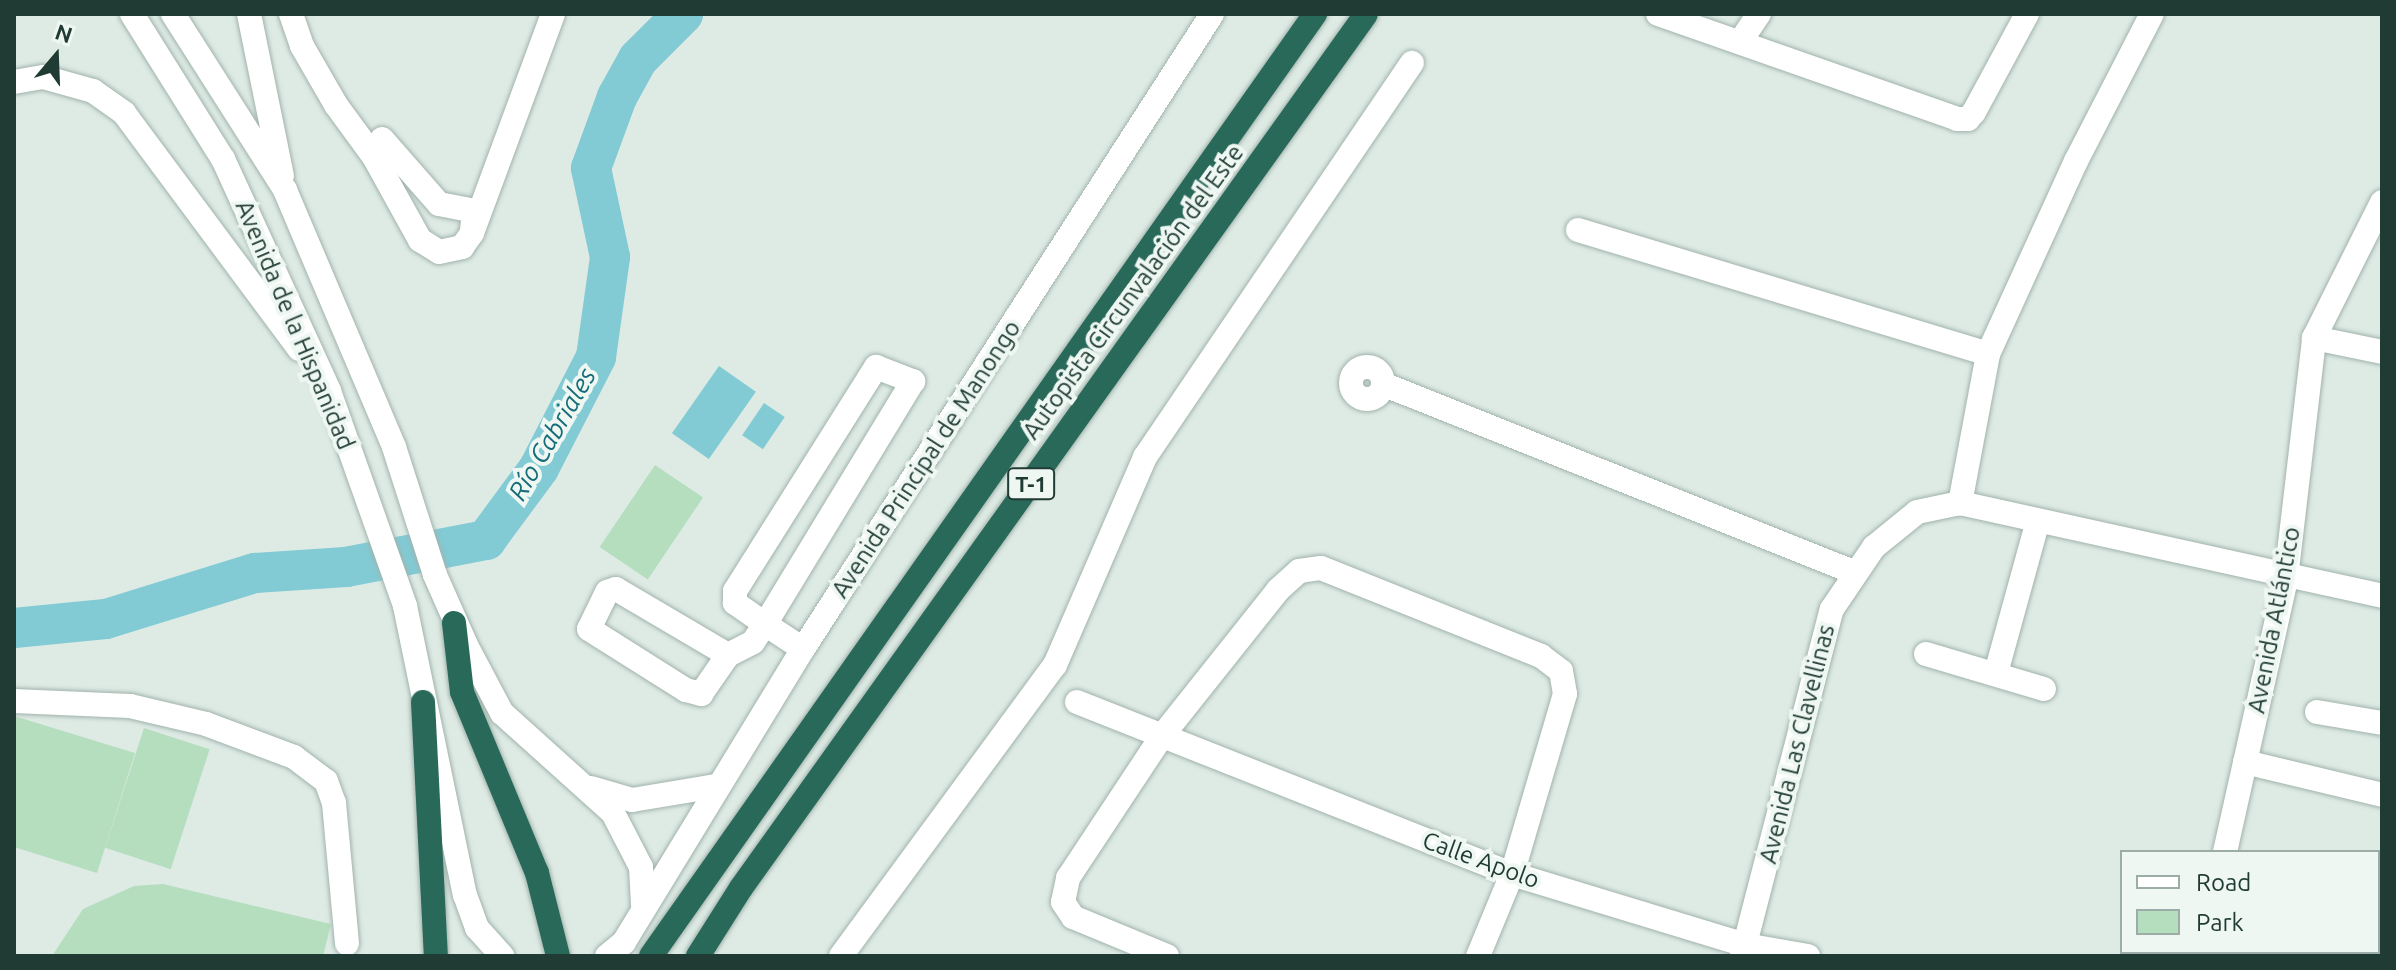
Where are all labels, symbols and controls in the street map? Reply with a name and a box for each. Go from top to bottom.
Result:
north arrow [16,16,96,96]
text: N [52,18,76,47]
street label: Autopista Circunvalación del Este [1016,139,1250,445]
street label: Avenida de la Hispanidad [229,196,361,454]
street label: Avenida Principal de Manongo [825,315,1027,603]
water label: Río Cabriales [502,362,602,506]
road number: T-1 [1007,466,1055,502]
street label: Avenida Atlántico [2242,524,2306,716]
street label: Avenida Las Clavellinas [1753,622,1841,866]
street label: Calle Apolo [1419,826,1543,894]
legend [2120,850,2380,954]
text: Road [2196,869,2251,896]
text: Park [2196,909,2244,936]

